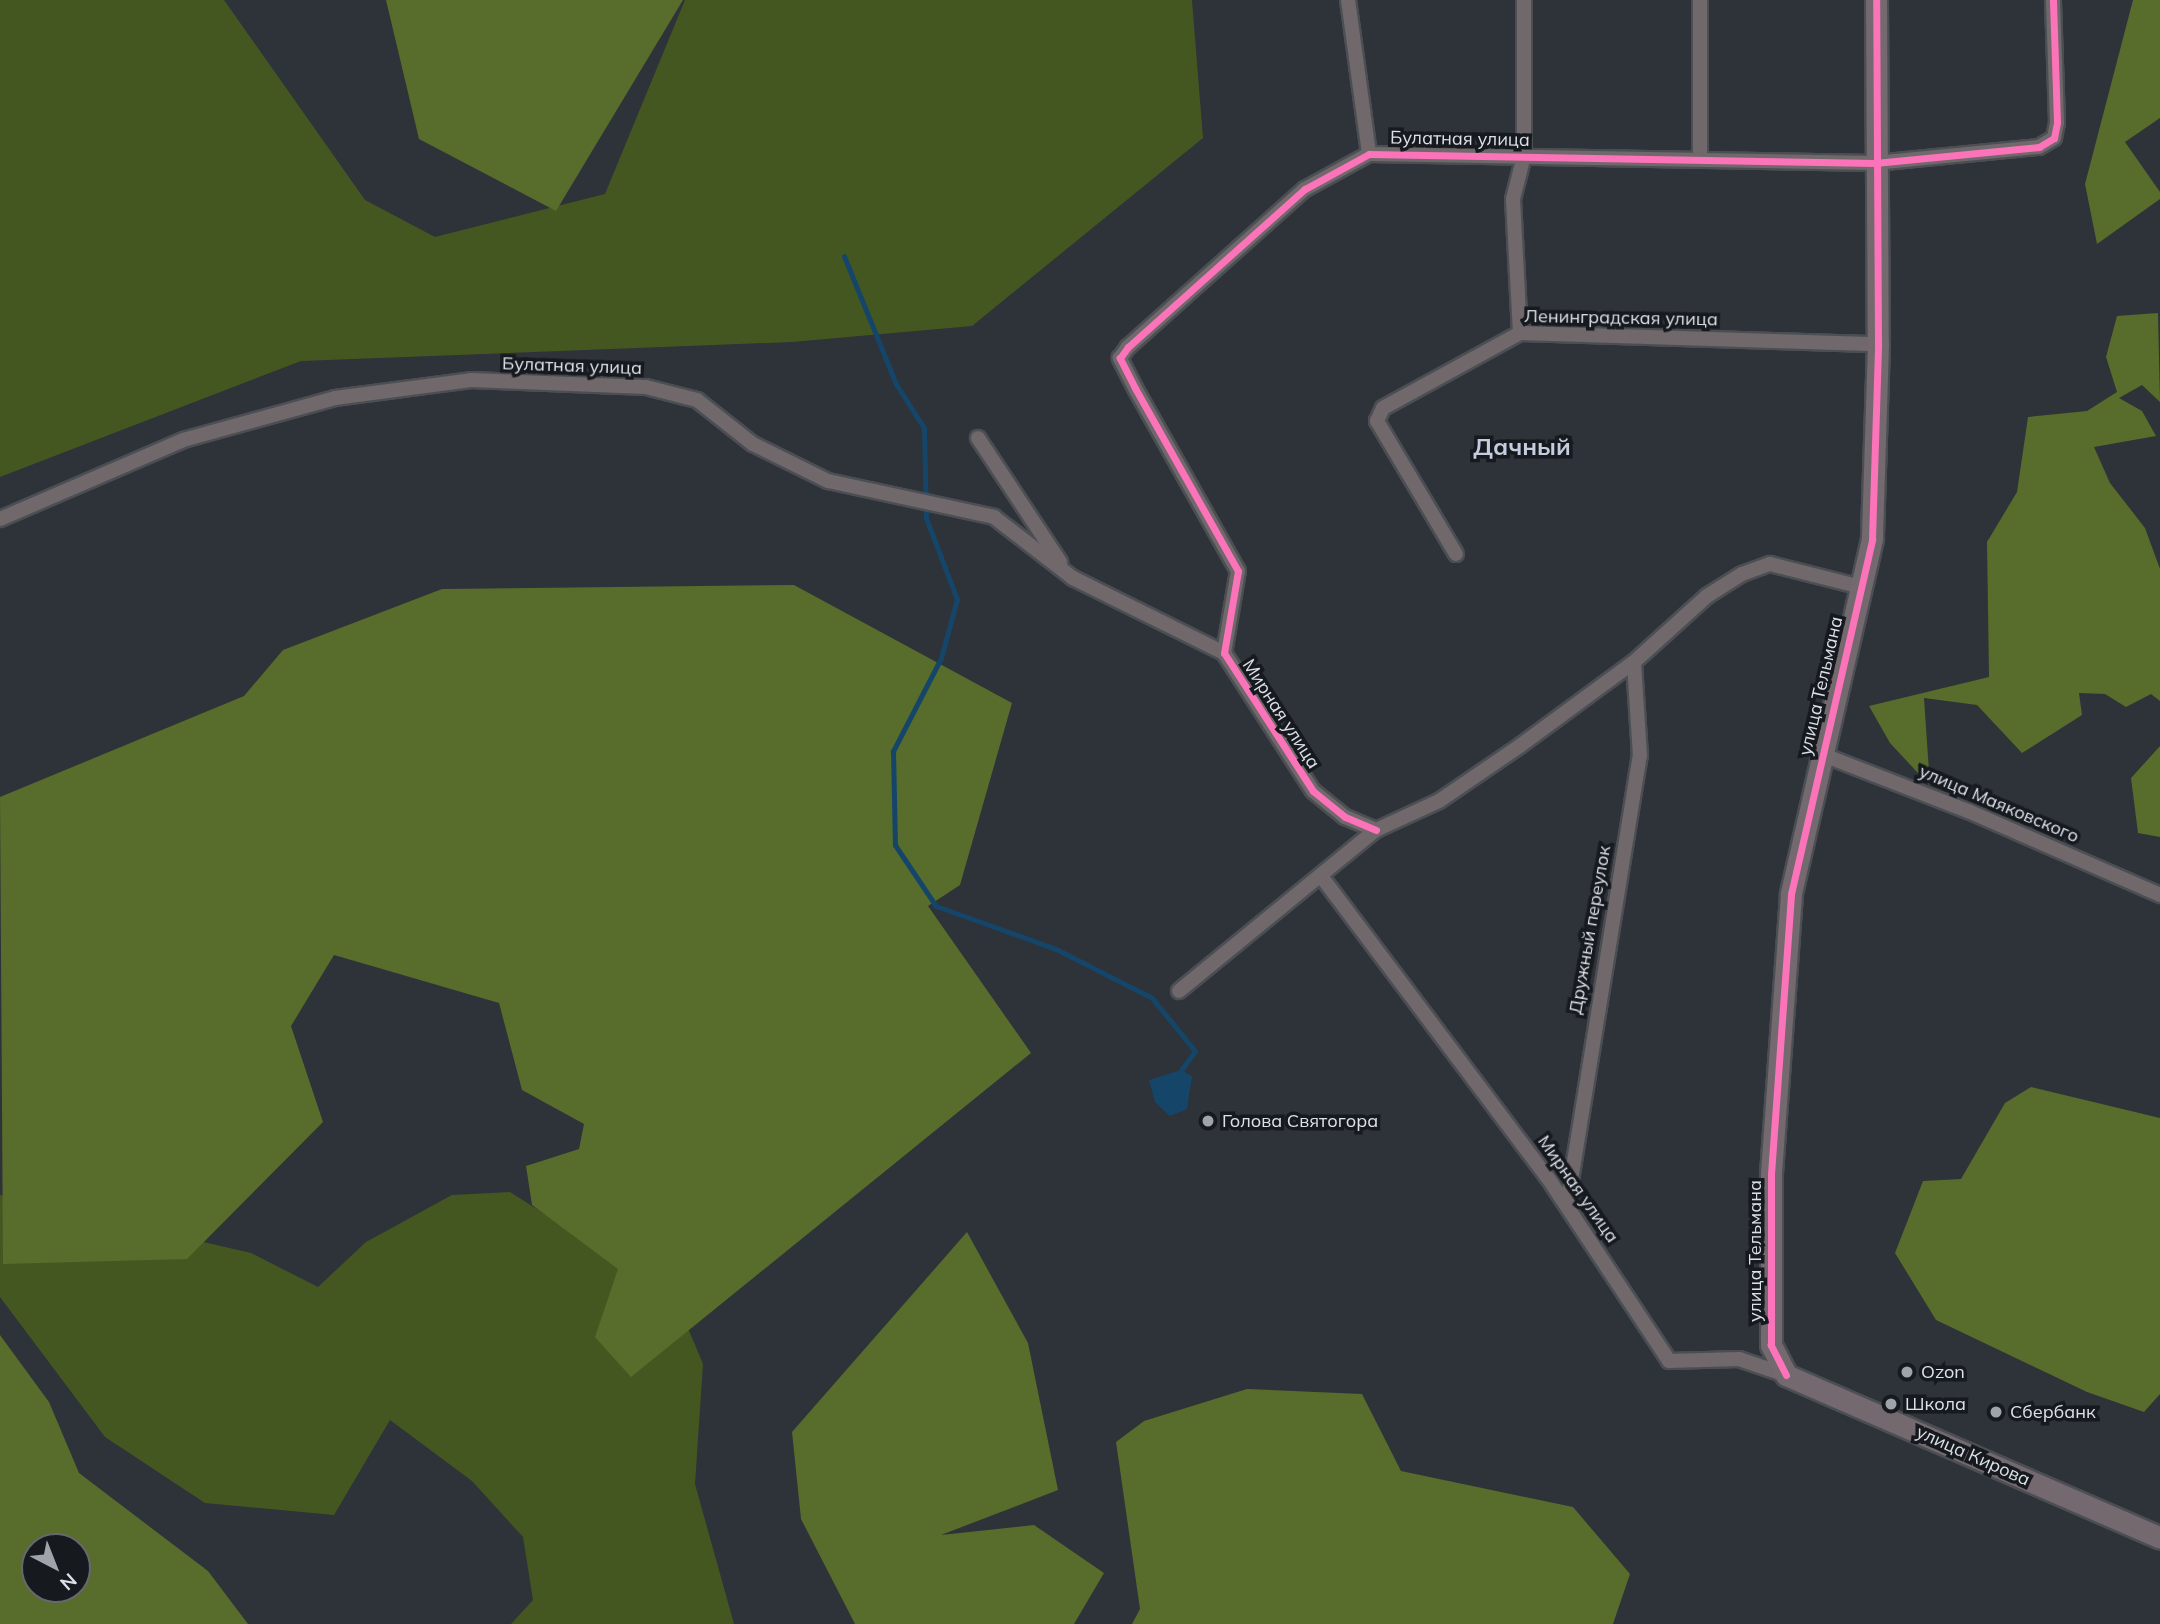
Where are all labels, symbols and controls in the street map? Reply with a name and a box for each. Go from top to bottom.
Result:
street label: Булатная улица [1390,127,1530,151]
street label: Ленинградская улица [1524,306,1718,330]
street label: Булатная улица [502,353,642,379]
district label: Дачный [1473,433,1571,461]
street label: улица Тельмана [1795,614,1847,758]
street label: Мирная улица [1238,655,1324,773]
street label: улица Маяковского [1916,761,2082,847]
street label: Дружный переулок [1565,844,1615,1016]
place label: Голова Святогора [1222,1110,1378,1132]
marker: Голова Святогора [1200,1113,1216,1129]
street label: Мирная улица [1533,1131,1623,1247]
street label: улица Тельмана [1744,1180,1766,1322]
place label: Ozon [1921,1361,1965,1383]
marker: Ozon [1899,1364,1915,1380]
place label: Школа [1905,1393,1966,1415]
marker: Школа [1883,1396,1899,1412]
place label: Сбербанк [2010,1401,2096,1423]
marker: Сбербанк [1988,1404,2004,1420]
street label: улица Кирова [1913,1421,2033,1491]
north arrow [21,1533,91,1603]
text: N [55,1568,82,1596]

